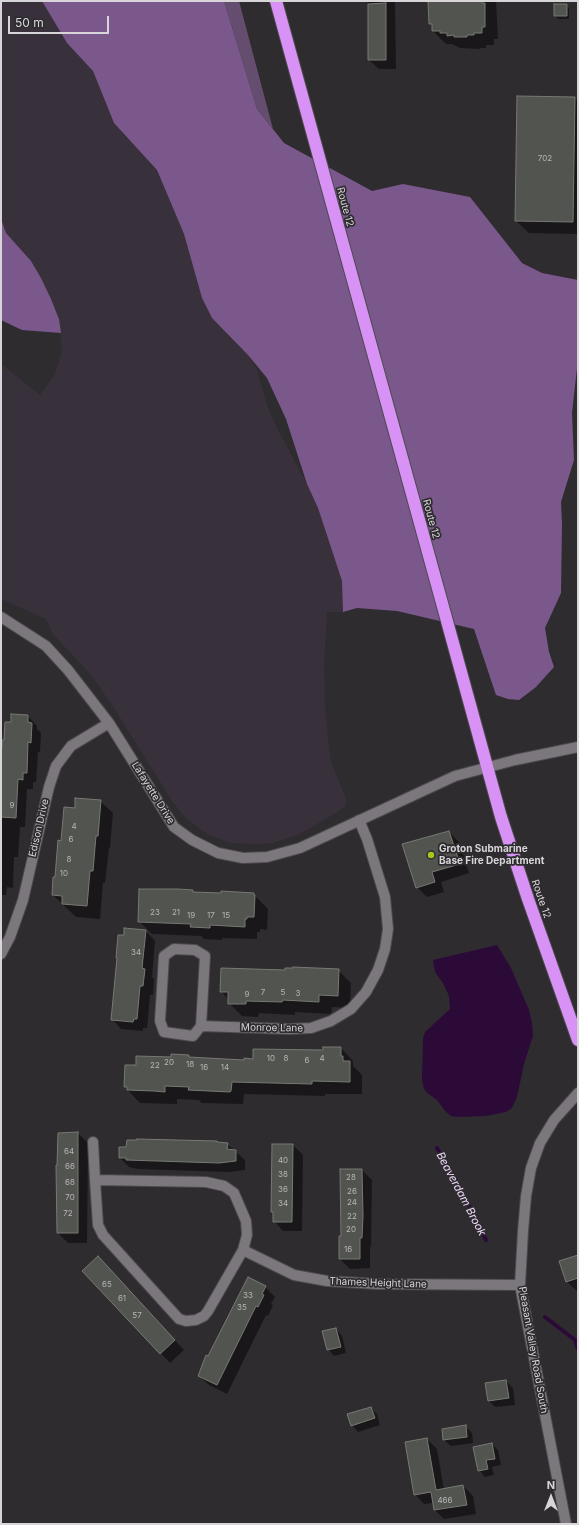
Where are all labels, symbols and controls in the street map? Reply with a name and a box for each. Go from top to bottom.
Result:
scale bar [10,8,111,34]
text: 50 m [15,15,44,30]
house number: 702 [538,154,552,164]
street label: Route 12 [334,186,356,228]
street label: Route 12 [420,498,442,540]
street label: Lafayette Drive [129,760,177,826]
street label: Edison Drive [26,798,52,858]
house number: 9 [10,801,14,811]
house number: 4 [71,822,77,832]
house number: 6 [69,835,73,845]
place label: Groton Submarine Base Fire Department [439,843,544,866]
marker: Groton Submarine Base Fire Department [426,850,436,860]
house number: 8 [67,855,71,865]
house number: 10 [60,869,68,879]
street label: Route 12 [529,878,553,920]
house number: 23 [150,908,160,918]
house number: 21 [172,908,180,918]
house number: 19 [187,911,195,921]
house number: 17 [207,911,215,921]
house number: 15 [222,911,230,921]
house number: 34 [131,948,141,958]
house number: 7 [261,988,265,998]
house number: 5 [281,988,285,998]
house number: 3 [296,989,300,999]
house number: 9 [245,990,249,1000]
street label: Monroe Lane [241,1021,303,1035]
house number: 10 [267,1054,275,1064]
house number: 8 [284,1054,288,1064]
house number: 4 [319,1054,325,1064]
house number: 6 [305,1056,309,1066]
house number: 20 [164,1058,174,1068]
house number: 18 [186,1060,194,1070]
house number: 22 [150,1061,160,1071]
house number: 16 [200,1063,208,1073]
house number: 14 [221,1063,229,1073]
house number: 64 [64,1147,74,1157]
water label: Beaverdam Brook [433,1150,489,1238]
house number: 40 [278,1156,288,1166]
house number: 66 [65,1162,75,1172]
house number: 38 [278,1170,288,1180]
house number: 28 [346,1173,356,1183]
house number: 68 [65,1178,75,1188]
house number: 36 [278,1185,288,1195]
house number: 26 [347,1187,357,1197]
house number: 70 [65,1193,75,1203]
house number: 24 [347,1198,357,1208]
house number: 34 [278,1199,288,1209]
house number: 72 [63,1209,73,1219]
house number: 22 [347,1212,357,1222]
house number: 20 [346,1225,356,1235]
house number: 16 [344,1245,352,1255]
street label: Thames Height Lane [329,1275,427,1291]
house number: 65 [102,1280,112,1290]
street label: Pleasant Valley Road South [516,1286,550,1414]
house number: 33 [243,1291,253,1301]
house number: 61 [118,1294,126,1304]
house number: 35 [237,1303,247,1313]
house number: 57 [132,1311,142,1321]
north arrow [531,1477,571,1517]
text: N [547,1478,555,1492]
house number: 466 [437,1496,453,1506]

